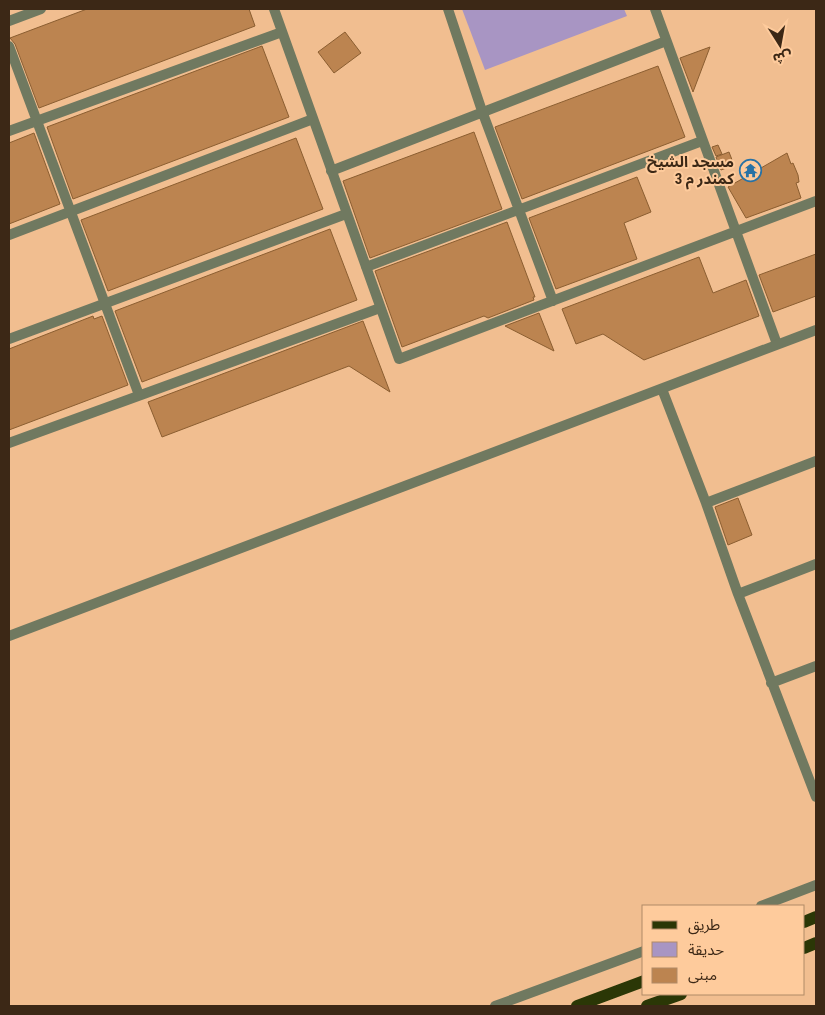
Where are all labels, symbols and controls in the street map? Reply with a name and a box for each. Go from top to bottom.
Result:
north arrow [755,20,805,70]
text: ش [772,48,793,67]
place label: مسجد الشيخ كمندر م 3 [647,153,734,190]
temple icon: مسجد الشيخ كمندر م 3 [738,159,762,183]
legend [642,905,805,995]
text: طريق [688,916,720,935]
text: حديقة [688,941,724,959]
text: مبنى [688,966,717,984]

